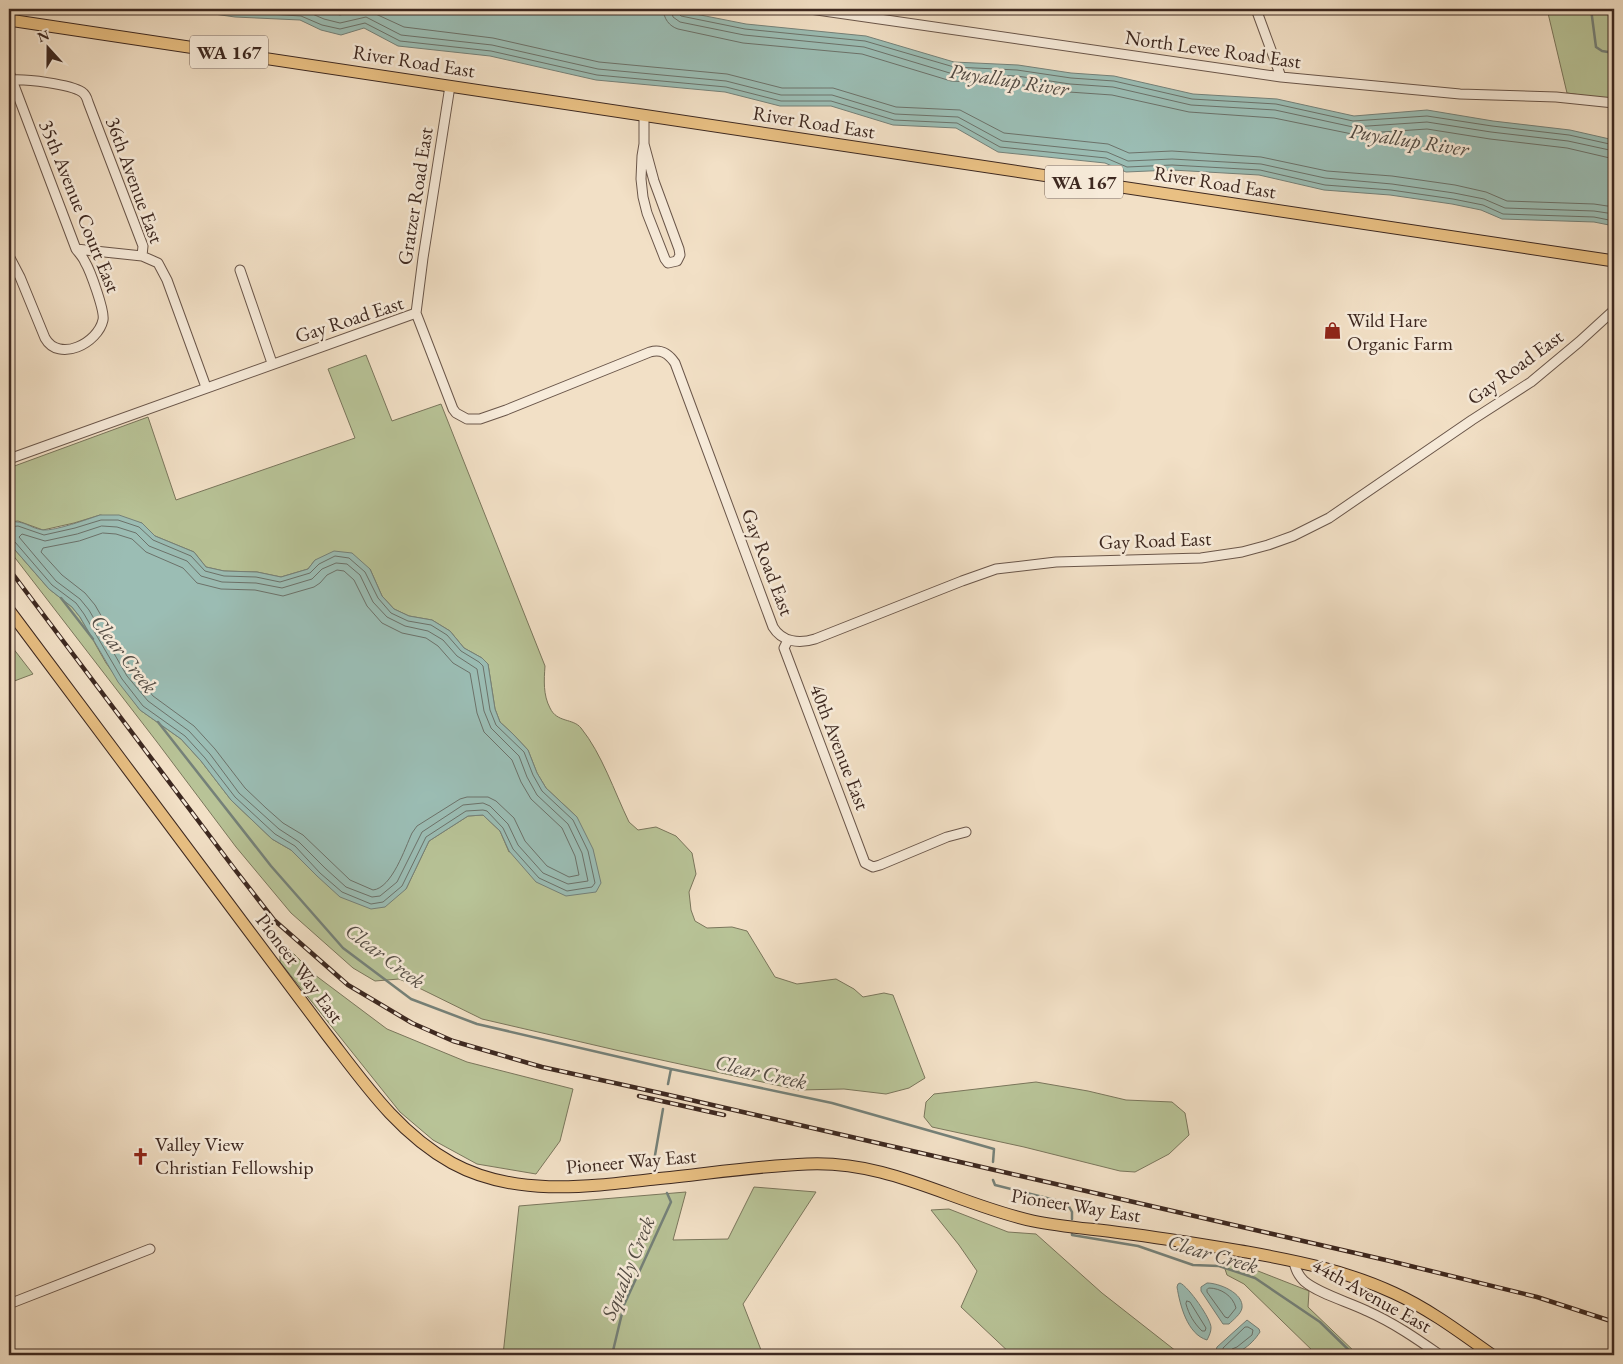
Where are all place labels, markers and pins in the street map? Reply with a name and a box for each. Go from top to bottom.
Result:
place label: Wild Hare Organic Farm [1347,307,1454,356]
shop icon: Wild Hare Organic Farm [1323,321,1343,341]
place label: Valley View Christian Fellowship [155,1131,314,1180]
church icon: Valley View Christian Fellowship [131,1146,151,1166]

